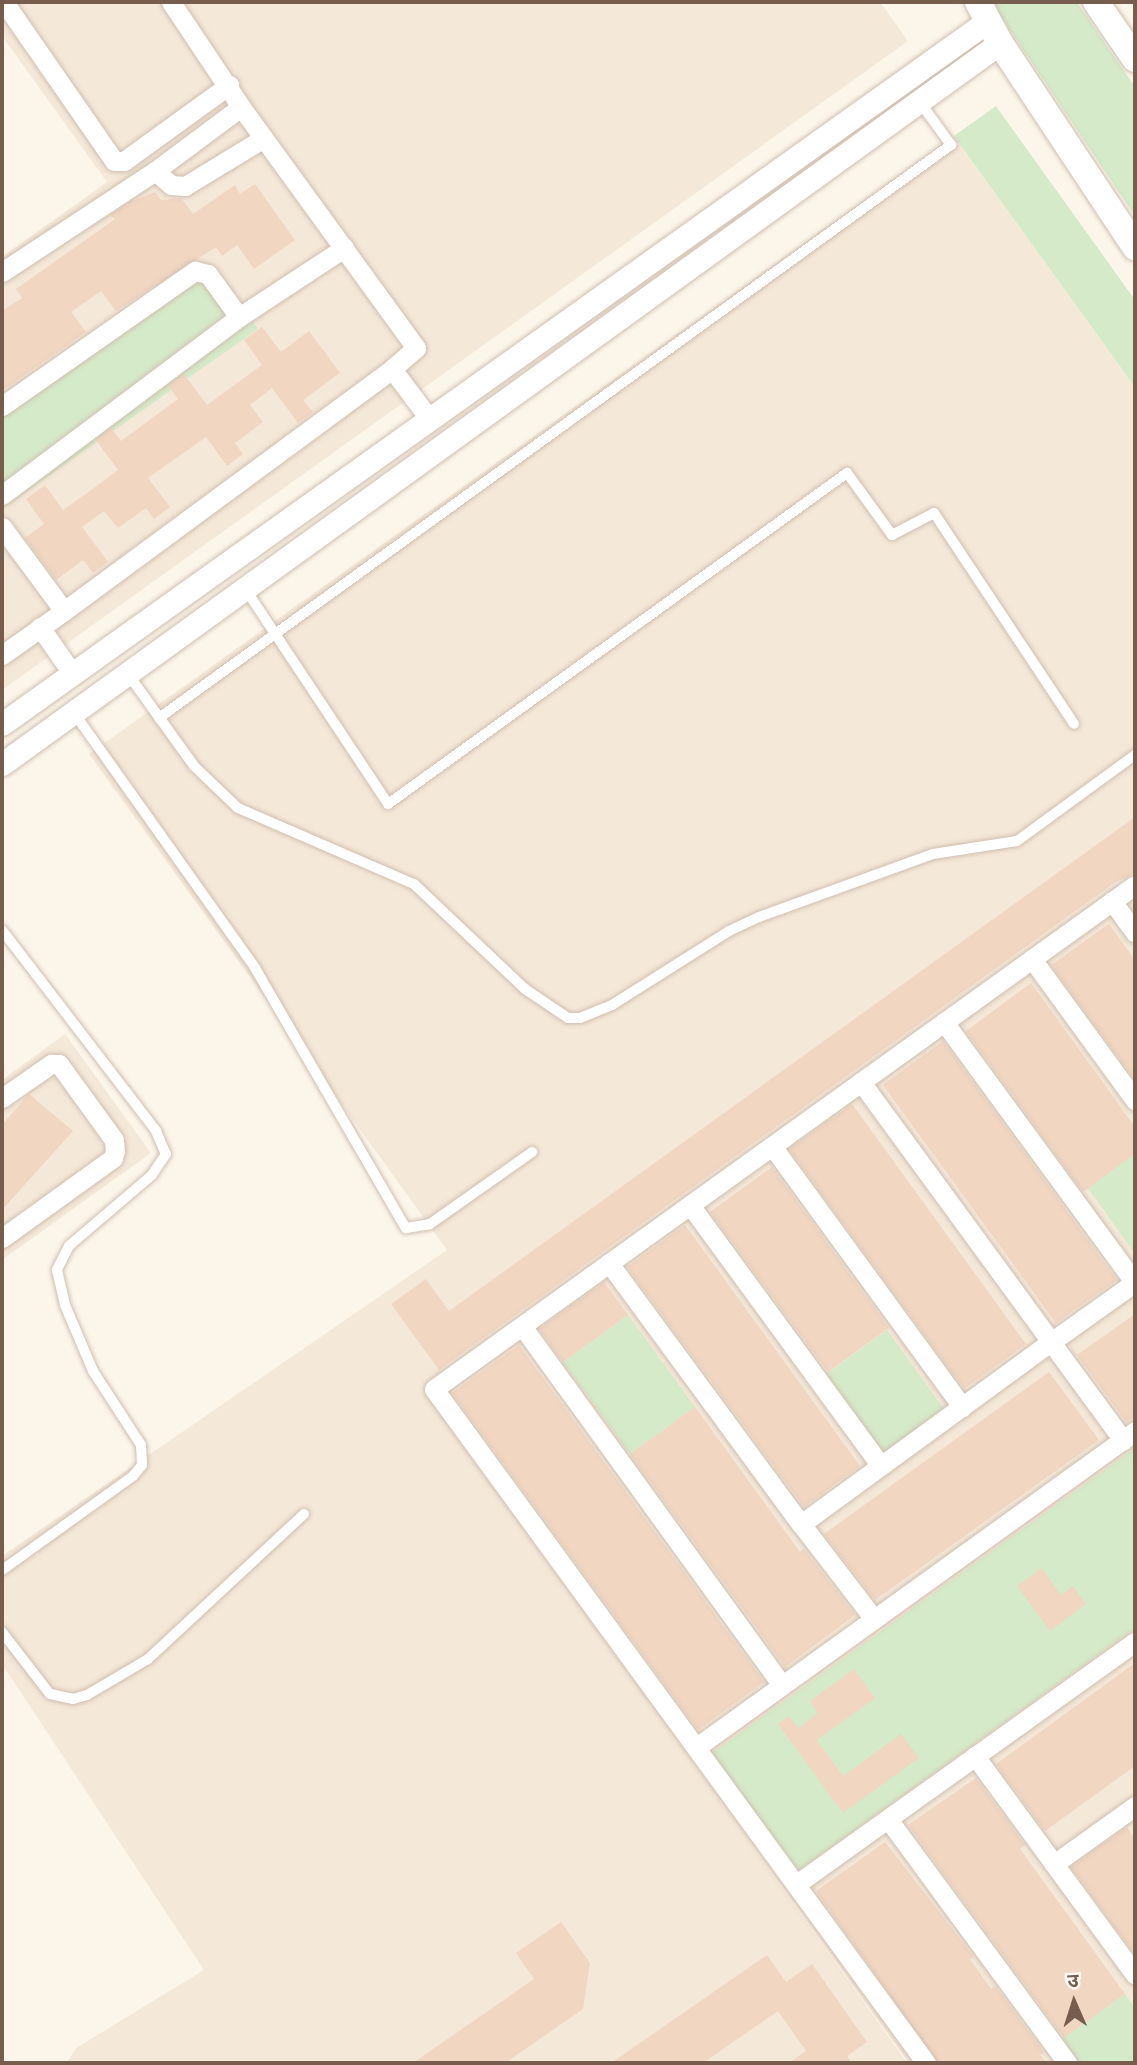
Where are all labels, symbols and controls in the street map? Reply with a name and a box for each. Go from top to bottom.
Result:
north arrow [1039,1967,1109,2037]
text: उ [1067,1970,1079,1991]

